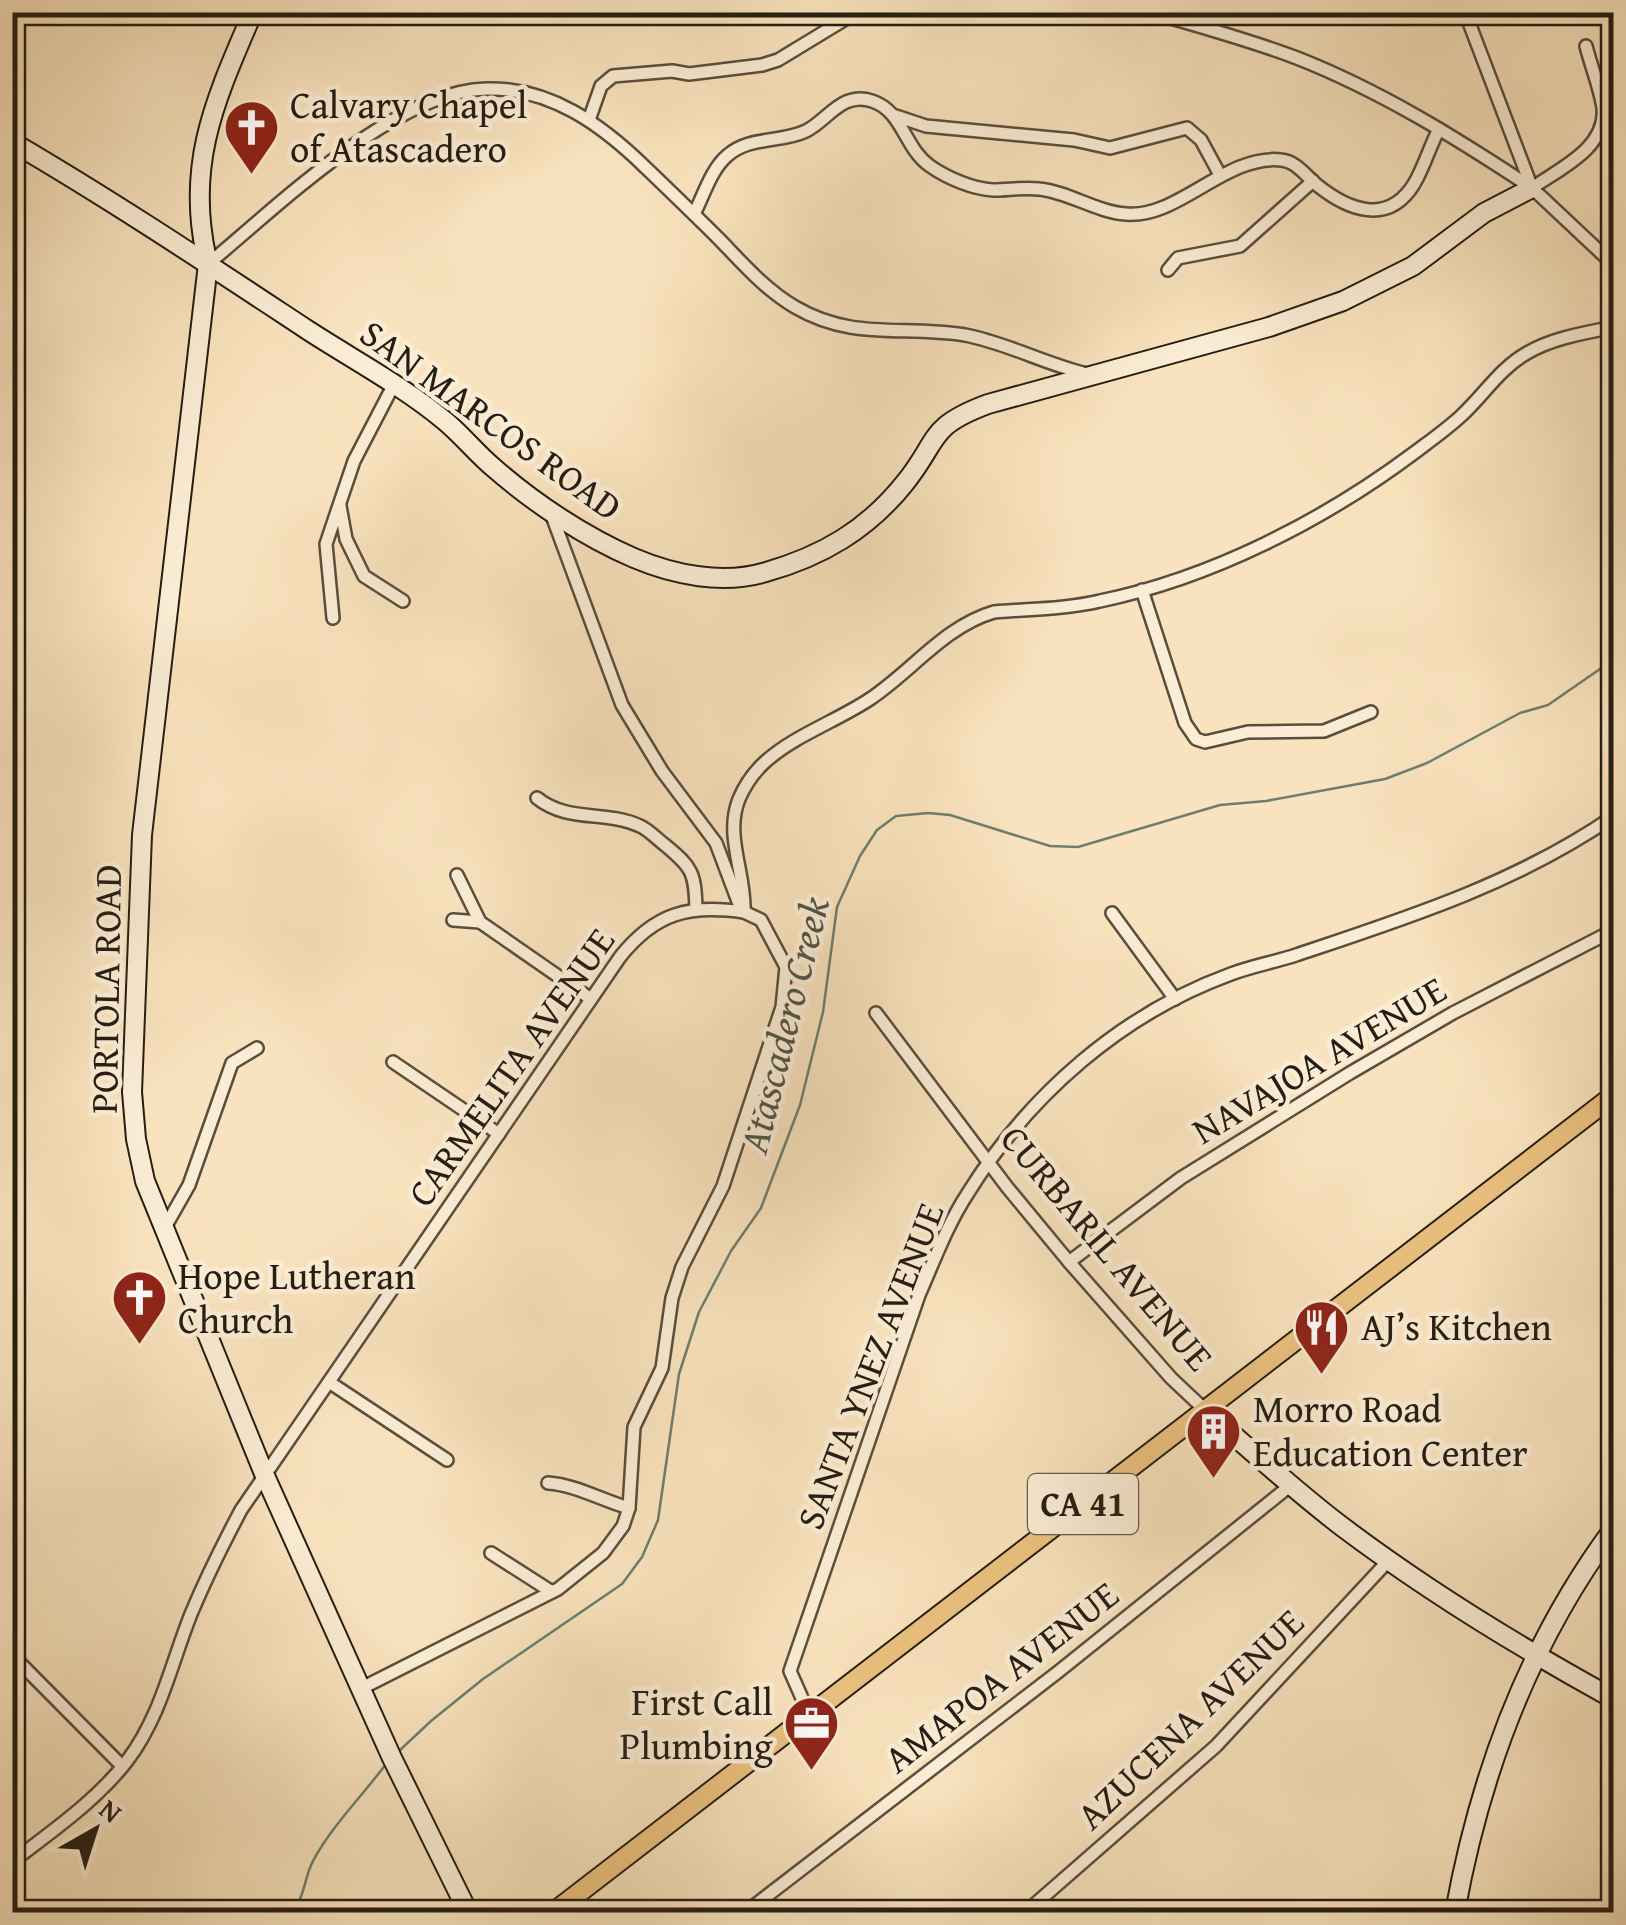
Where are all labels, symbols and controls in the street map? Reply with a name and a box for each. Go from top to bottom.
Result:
place label: Calvary Chapel of Atascadero [290,76,527,176]
church icon: Calvary Chapel of Atascadero [221,97,281,176]
street label: SAN MARCOS ROAD [349,305,634,533]
street label: PORTOLA ROAD [75,864,135,1114]
water label: Atascadero Creek [723,890,844,1160]
street label: CARMELITA AVENUE [393,916,627,1217]
street label: NAVAJOA AVENUE [1181,961,1456,1157]
street label: CURBARIL AVENUE [988,1112,1228,1383]
street label: SANTA YNEZ AVENUE [781,1194,957,1537]
place label: Hope Lutheran Church [178,1247,416,1347]
church icon: Hope Lutheran Church [109,1268,169,1347]
restaurant icon: AJ’s Kitchen [1292,1297,1352,1376]
place label: AJ’s Kitchen [1361,1298,1552,1354]
place label: Morro Road Education Center [1253,1380,1528,1480]
building icon: Morro Road Education Center [1184,1401,1244,1480]
road number: CA 41 [1028,1474,1138,1534]
street label: AMAPOA AVENUE [871,1567,1130,1786]
street label: AZUCENA AVENUE [1063,1595,1316,1842]
place label: First Call Plumbing [620,1673,773,1773]
office icon: First Call Plumbing [782,1694,842,1773]
north arrow [45,1780,145,1880]
text: N [91,1788,131,1832]

